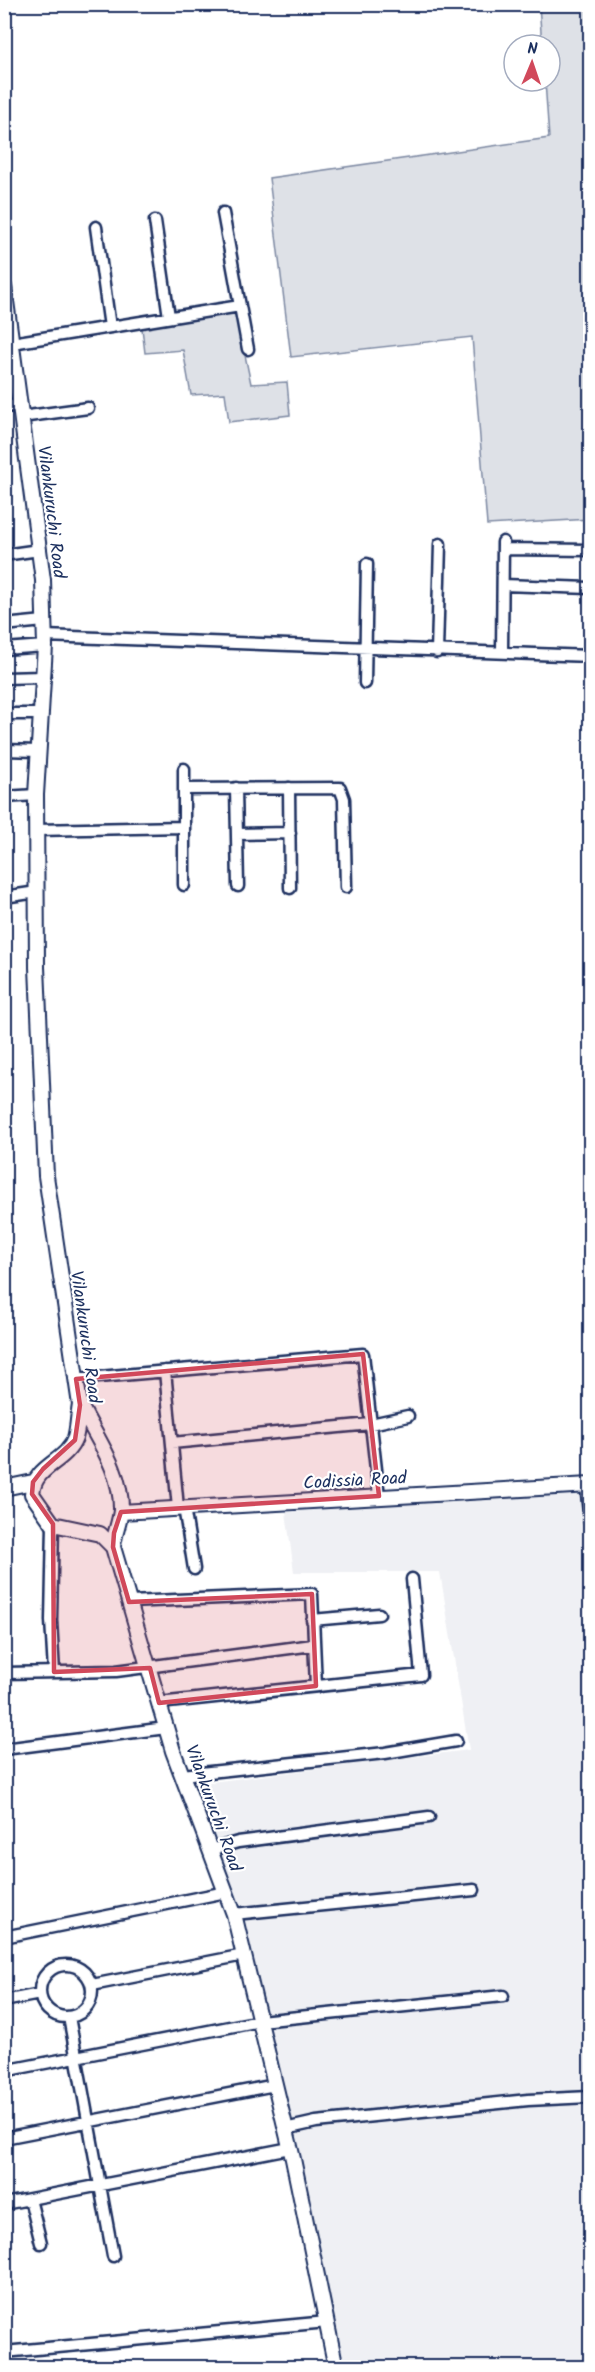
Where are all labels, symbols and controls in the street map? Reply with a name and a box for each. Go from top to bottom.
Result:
north arrow [502,33,562,93]
text: N [527,37,538,62]
street label: Vilankuruchi Road [28,444,73,581]
street label: Vilankuruchi Road [61,1269,108,1406]
street label: Codissia Road [303,1464,409,1499]
street label: Vilankuruchi Road [176,1741,249,1877]

